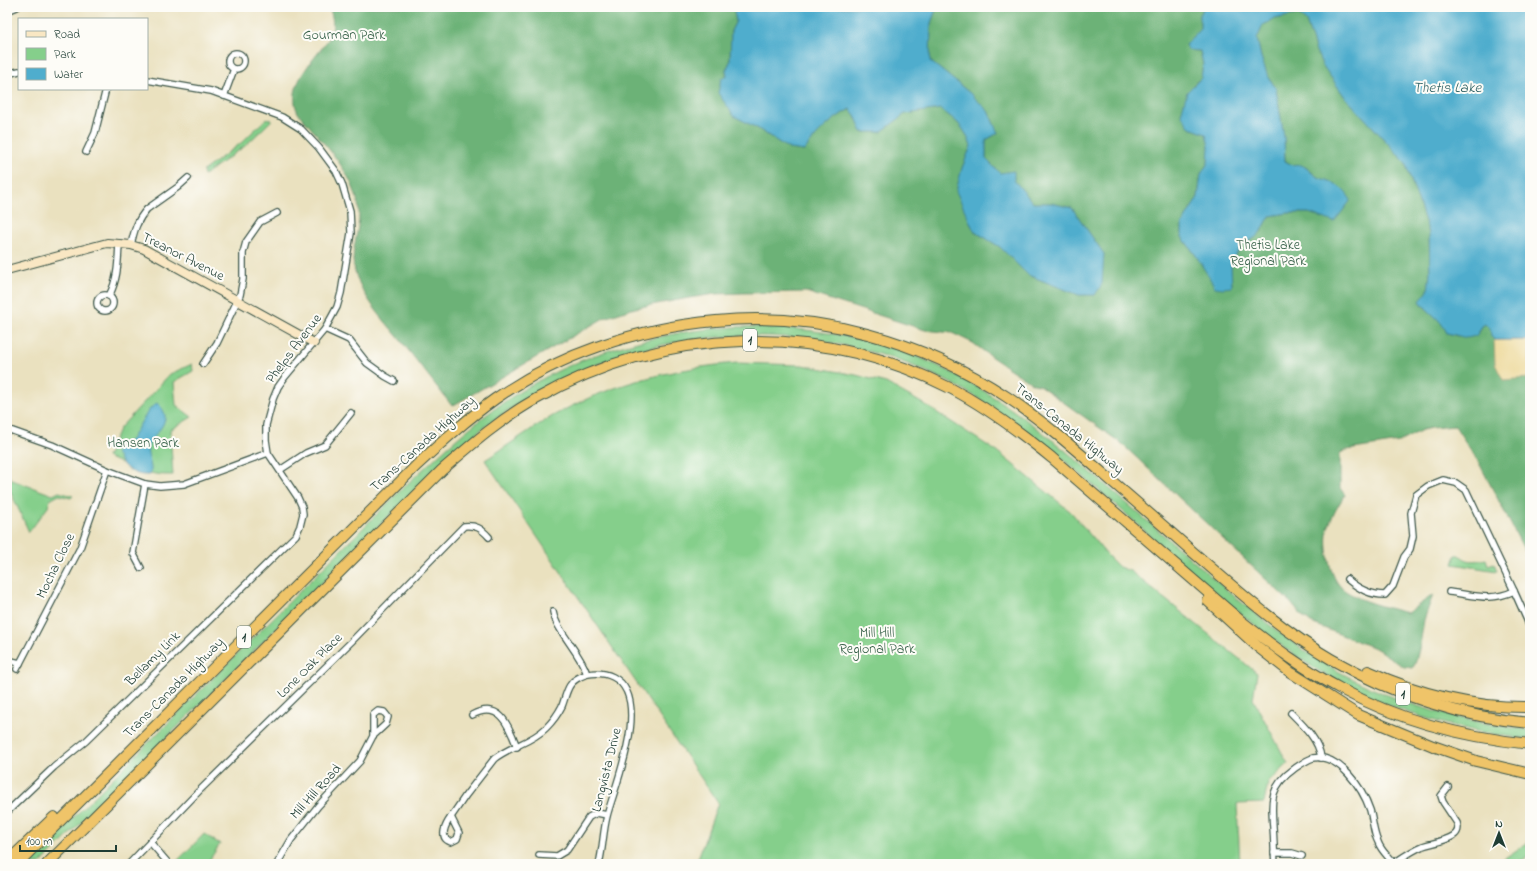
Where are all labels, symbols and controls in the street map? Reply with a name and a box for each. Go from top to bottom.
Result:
legend [18,18,148,90]
park label: Gourman Park [303,25,386,46]
text: Road [54,26,80,44]
text: Park [54,46,76,64]
text: Water [54,66,83,84]
water label: Thetis Lake [1413,77,1483,99]
street label: Treanor Avenue [138,227,229,287]
park label: Thetis Lake Regional Park [1230,235,1307,273]
street label: Phelps Avenue [261,309,328,388]
road number: 1 [743,329,757,351]
street label: Trans-Canada Highway [1009,378,1128,481]
street label: Trans-Canada Highway [366,391,481,498]
park label: Hansen Park [107,433,180,454]
street label: Mocha Close [31,529,81,602]
park label: Mill Hill Regional Park [839,623,916,661]
street label: Bellamy Link [120,626,187,693]
road number: 1 [237,626,251,648]
street label: Lone Oak Place [272,628,348,704]
street label: Trans-Canada Highway [119,633,230,744]
road number: 1 [1396,683,1410,705]
street label: Langvista Drive [586,725,629,815]
street label: Mill Hill Road [285,759,347,824]
north arrow [1479,813,1519,853]
text: N [1495,816,1503,832]
scale bar [20,827,116,853]
text: 100 m [26,833,53,851]

